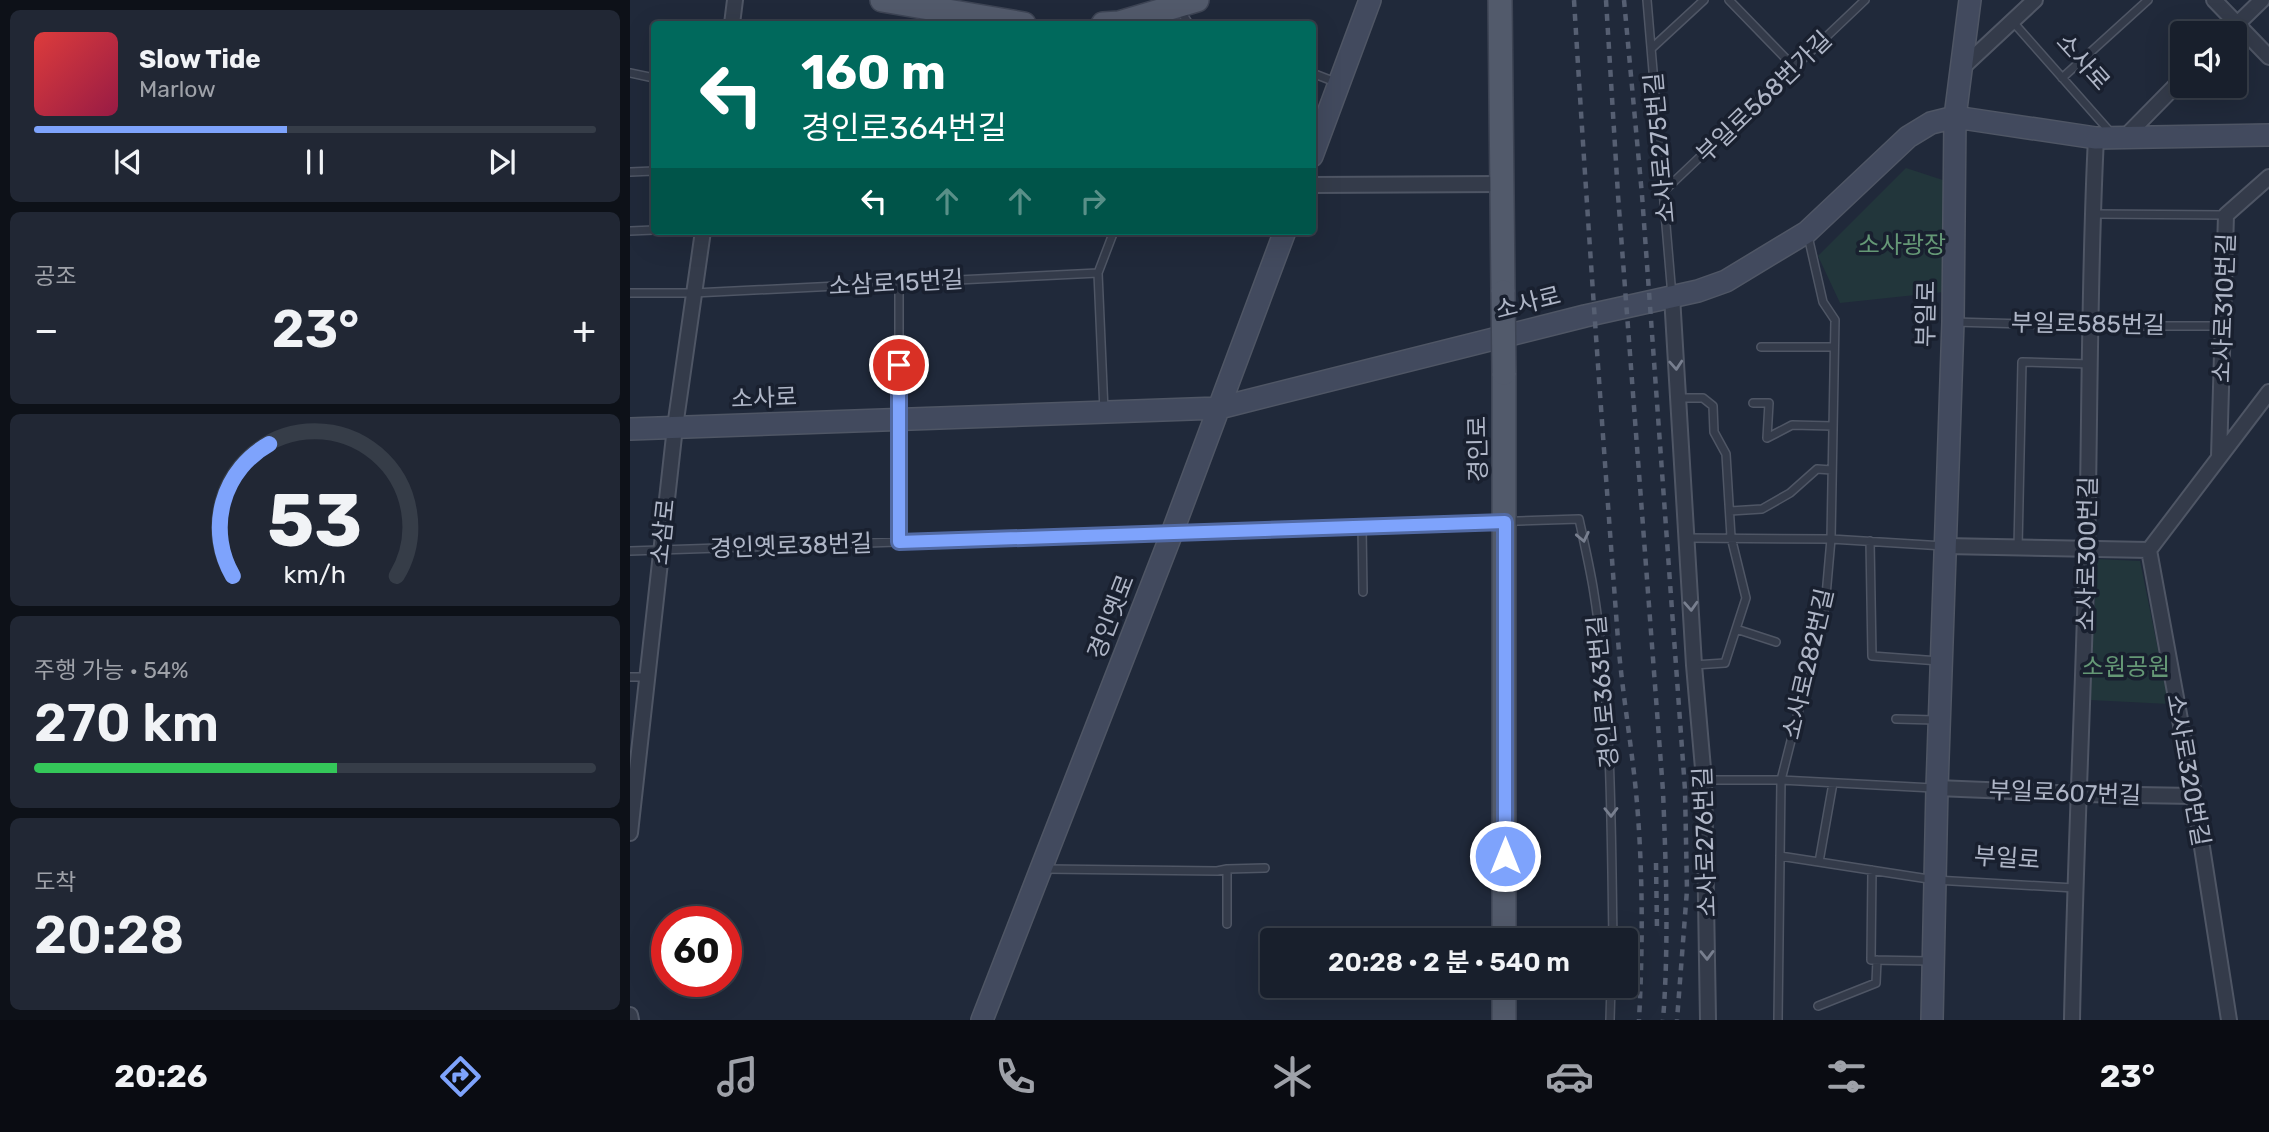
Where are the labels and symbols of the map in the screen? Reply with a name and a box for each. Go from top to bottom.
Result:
street label: 부일로568번가길 [1691,26,1837,168]
street label: 소사로 [2050,28,2116,96]
street label: 소사로275번길 [1639,72,1681,224]
park label: 소사광장 [1858,231,1946,259]
street label: 소사로310번길 [2207,233,2241,383]
street label: 소삼로15번길 [828,265,964,301]
street label: 소사로 [1492,281,1564,325]
street label: 부일로 [1911,281,1941,347]
street label: 부일로585번길 [2011,309,2165,339]
pin [869,335,929,395]
one-way arrow [1668,359,1683,370]
street label: 소사로 [730,383,798,413]
street label: 경인로 [1463,416,1493,482]
street label: 소사로300번길 [2072,476,2102,632]
street label: 소삼로 [646,498,680,566]
street label: 경인옛로38번길 [709,529,873,563]
one-way arrow [1574,531,1589,543]
street label: 경인옛로 [1082,571,1140,663]
street label: 소사로282번길 [1777,586,1839,742]
one-way arrow [1683,601,1698,612]
street label: 경인로363번길 [1582,614,1624,770]
park label: 소원공원 [2082,653,2170,681]
street label: 소사로320번길 [2161,692,2215,848]
street label: 소사로276번길 [1688,766,1722,918]
street label: 부일로607번길 [1988,776,2142,810]
one-way arrow [1603,807,1618,818]
position arrow [1468,819,1542,893]
street label: 부일로 [1973,842,2041,874]
speed limit sign: 60 [651,906,742,997]
one-way arrow [1699,950,1715,961]

